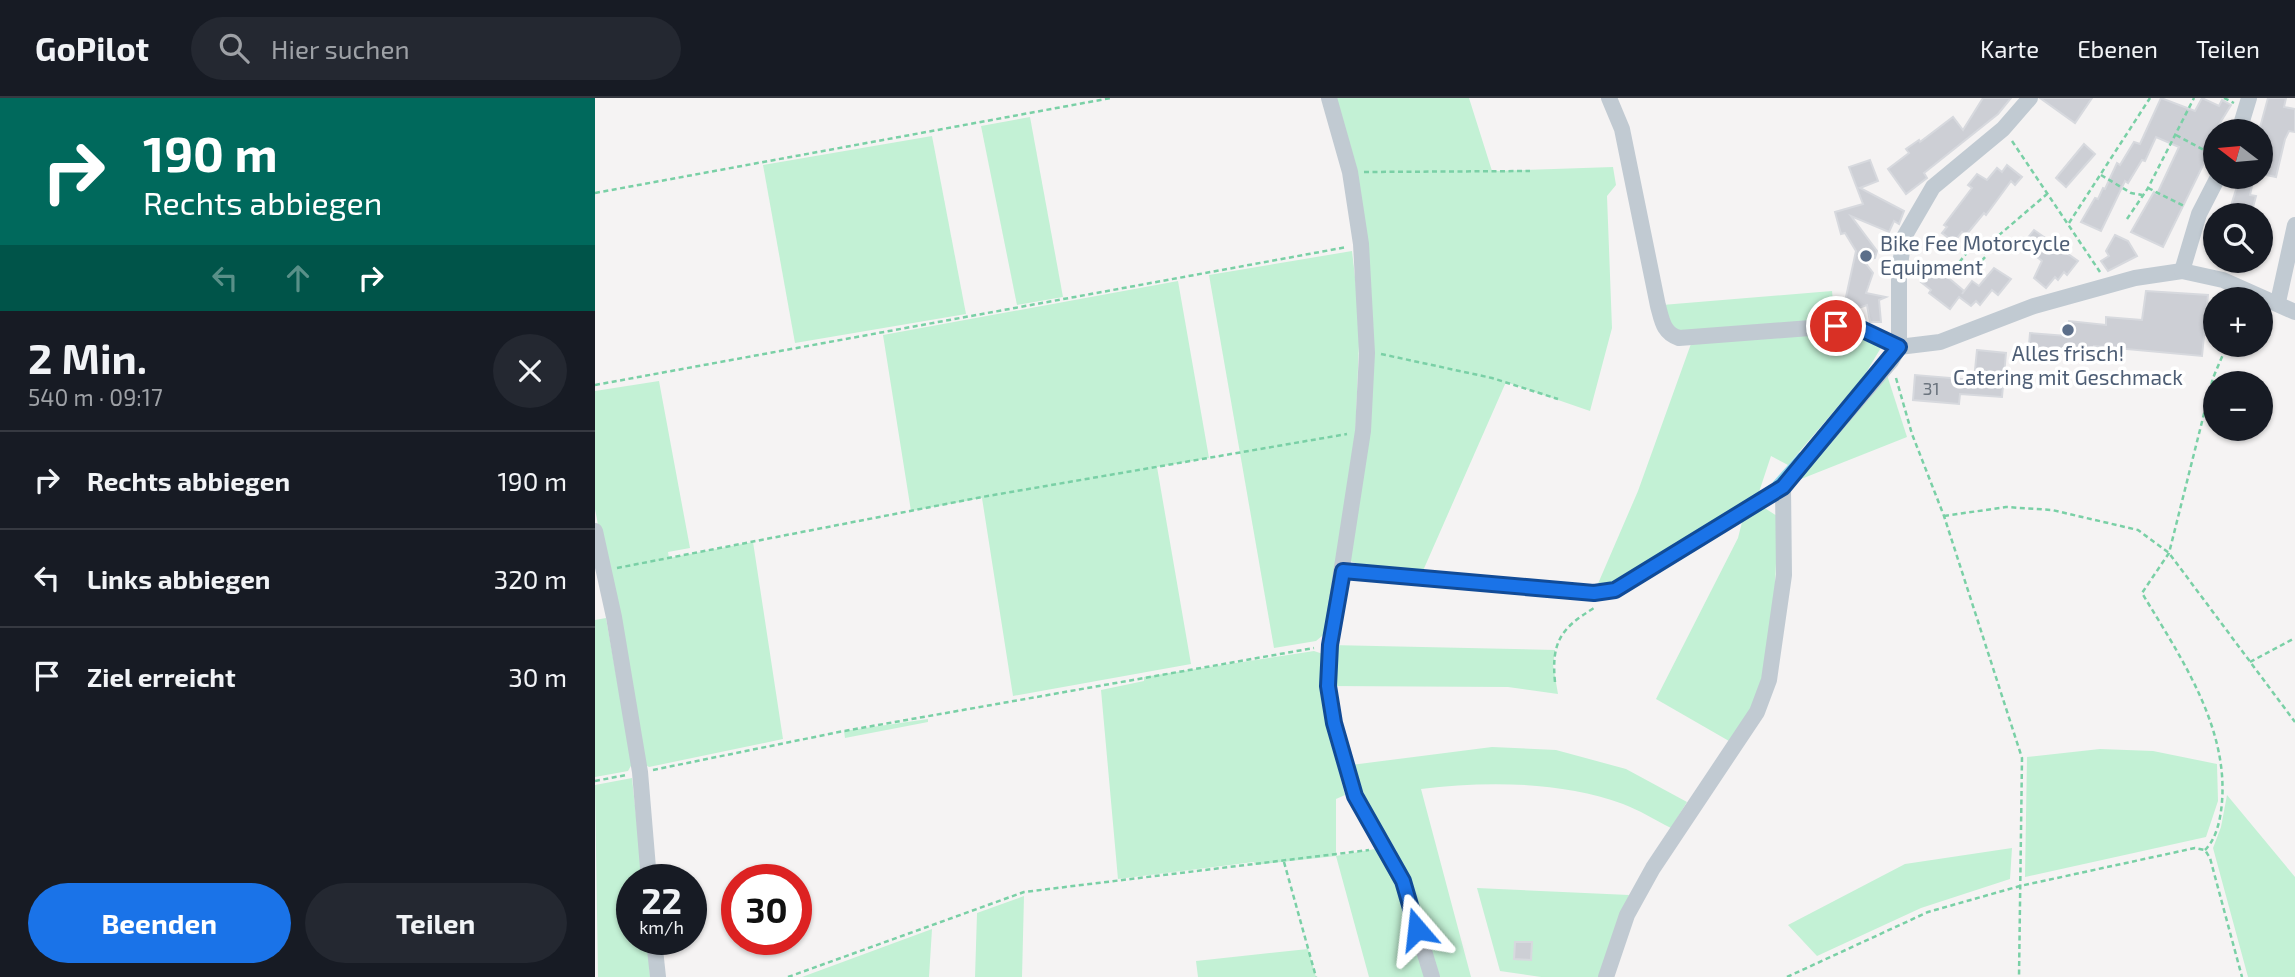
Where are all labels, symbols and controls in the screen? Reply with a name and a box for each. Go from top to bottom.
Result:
search box [191,17,681,80]
text: GoPilot [35,28,149,68]
icon: search [215,29,253,67]
text: Hier suchen [271,33,409,64]
text: Karte [1980,34,2039,63]
text: Ebenen [2077,34,2158,63]
text: Teilen [2196,34,2260,63]
north arrow [2203,119,2273,189]
map controls [2203,119,2273,441]
text: 190 m [143,123,278,182]
icon: right [28,126,119,217]
text: Rechts abbiegen [143,183,382,221]
button: search [2203,203,2273,273]
place label: Bike Fee Motorcycle Equipment [1880,230,2070,279]
marker: Bike Fee Motorcycle Equipment [1858,248,1874,264]
icon: left [206,259,244,297]
icon: ahead [279,259,317,297]
icon: right [352,259,390,297]
button: + [2203,287,2273,357]
pin [1806,296,1866,356]
icon: arrive [1817,307,1855,345]
marker: Alles frisch! Catering mit Geschmack [2060,322,2076,338]
text: 2 Min. [28,332,147,382]
button: close [493,334,567,408]
place label: Alles frisch! Catering mit Geschmack [1953,340,2183,389]
button: − [2203,371,2273,441]
house number: 31 [1922,377,1940,399]
text: 540 m · 09:17 [28,383,163,411]
icon: right [28,461,66,499]
text: Rechts abbiegen [87,465,290,496]
text: 190 m [498,465,567,496]
icon: left [28,559,66,597]
text: Links abbiegen [87,563,271,594]
text: 320 m [494,563,567,594]
icon: arrive [28,657,66,695]
text: Ziel erreicht [87,661,236,692]
text: 30 m [508,661,567,692]
speed limit sign: 30 [721,864,812,955]
text: 22 [641,879,682,921]
button: Beenden [28,883,291,963]
button: Teilen [305,883,567,963]
position arrow [1380,892,1454,966]
text: km/h [639,916,684,938]

